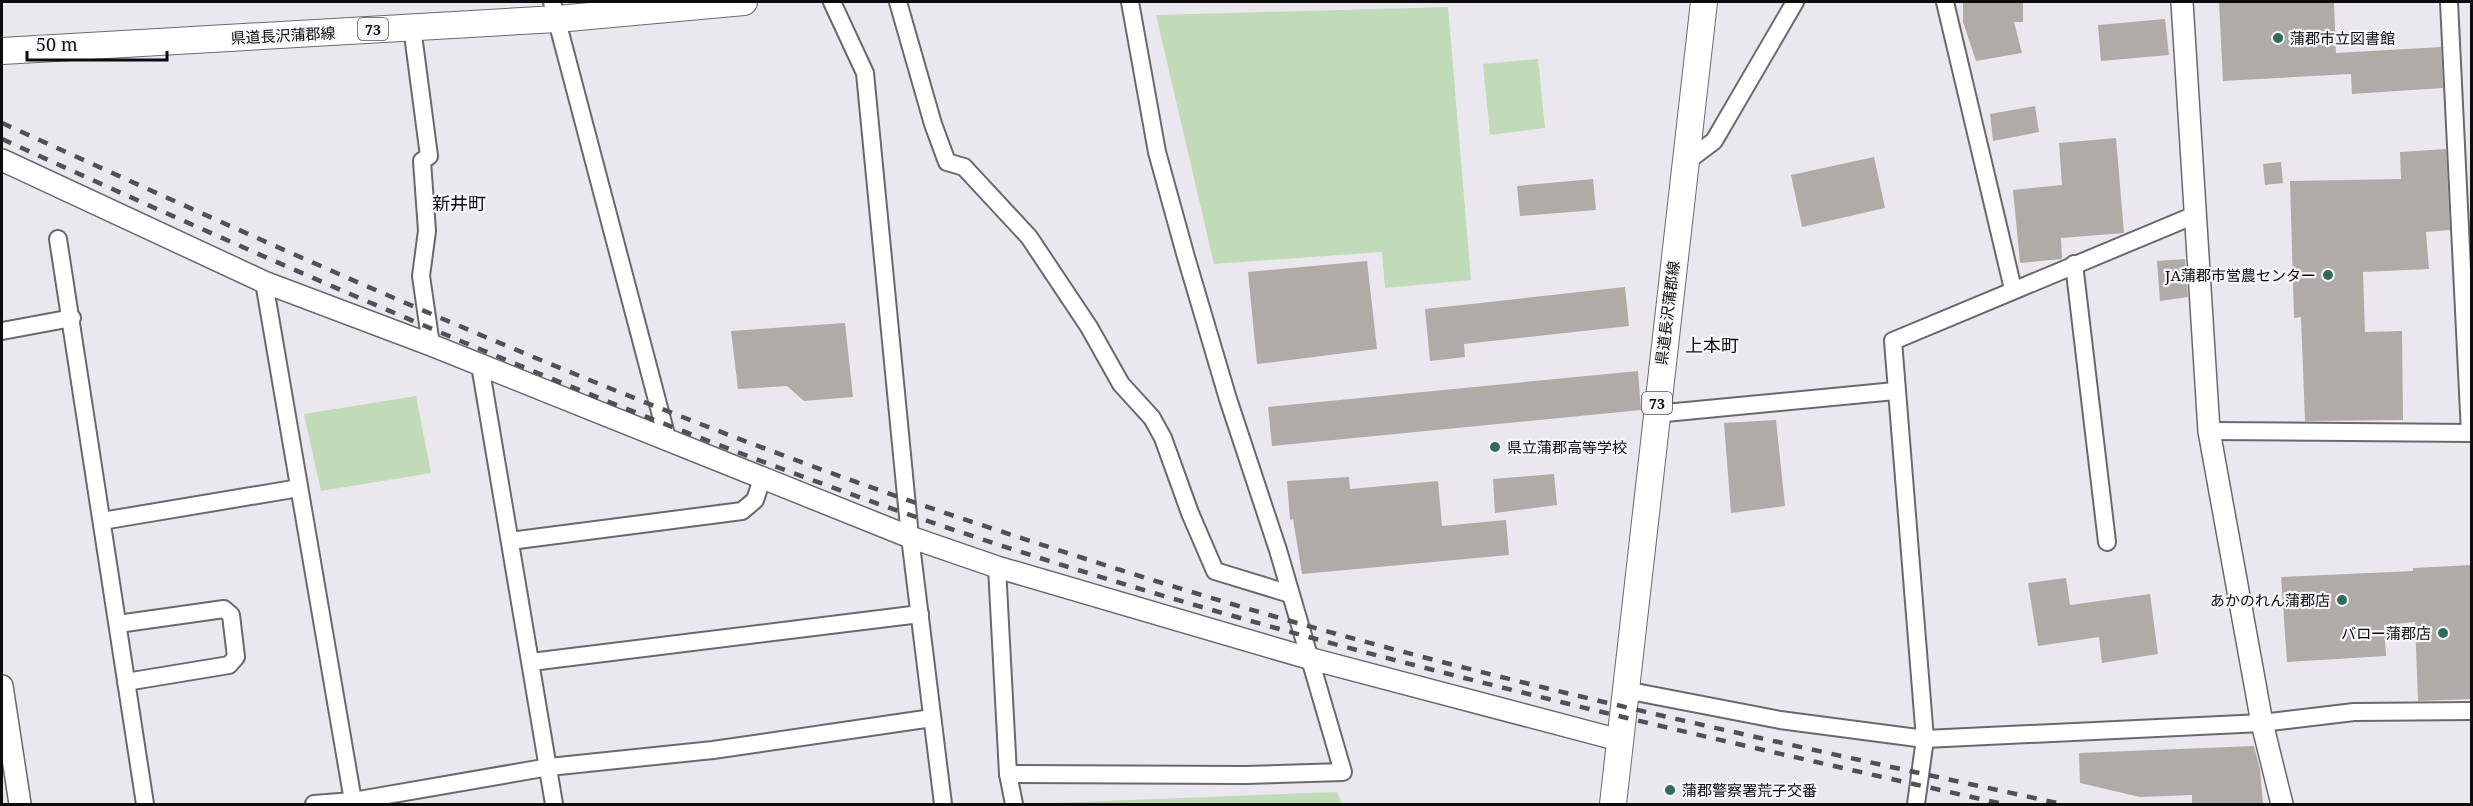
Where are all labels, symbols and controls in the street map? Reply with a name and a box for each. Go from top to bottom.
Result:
road number: 73 [358,18,388,40]
street label: 県道長沢蒲郡線 [230,22,336,48]
scale bar [27,24,166,62]
place label: 蒲郡市立図書館 [2290,28,2395,48]
marker: 蒲郡市立図書館 [2271,31,2285,45]
text: 50 m [36,32,78,56]
district label: 新井町 [432,191,486,215]
street label: 県道長沢蒲郡線 [1651,260,1683,366]
place label: JA蒲郡市営農センター [2164,265,2316,285]
marker: JA蒲郡市営農センター [2321,268,2335,282]
district label: 上本町 [1685,333,1739,357]
road number: 73 [1642,392,1672,414]
place label: 県立蒲郡高等学校 [1507,437,1627,457]
marker: 県立蒲郡高等学校 [1488,440,1502,454]
place label: あかのれん蒲郡店 [2210,590,2330,610]
marker: あかのれん蒲郡店 [2335,593,2349,607]
place label: バロー蒲郡店 [2341,623,2431,643]
marker: バロー蒲郡店 [2436,626,2450,640]
place label: 蒲郡警察署荒子交番 [1682,780,1817,800]
marker: 蒲郡警察署荒子交番 [1663,783,1677,797]

